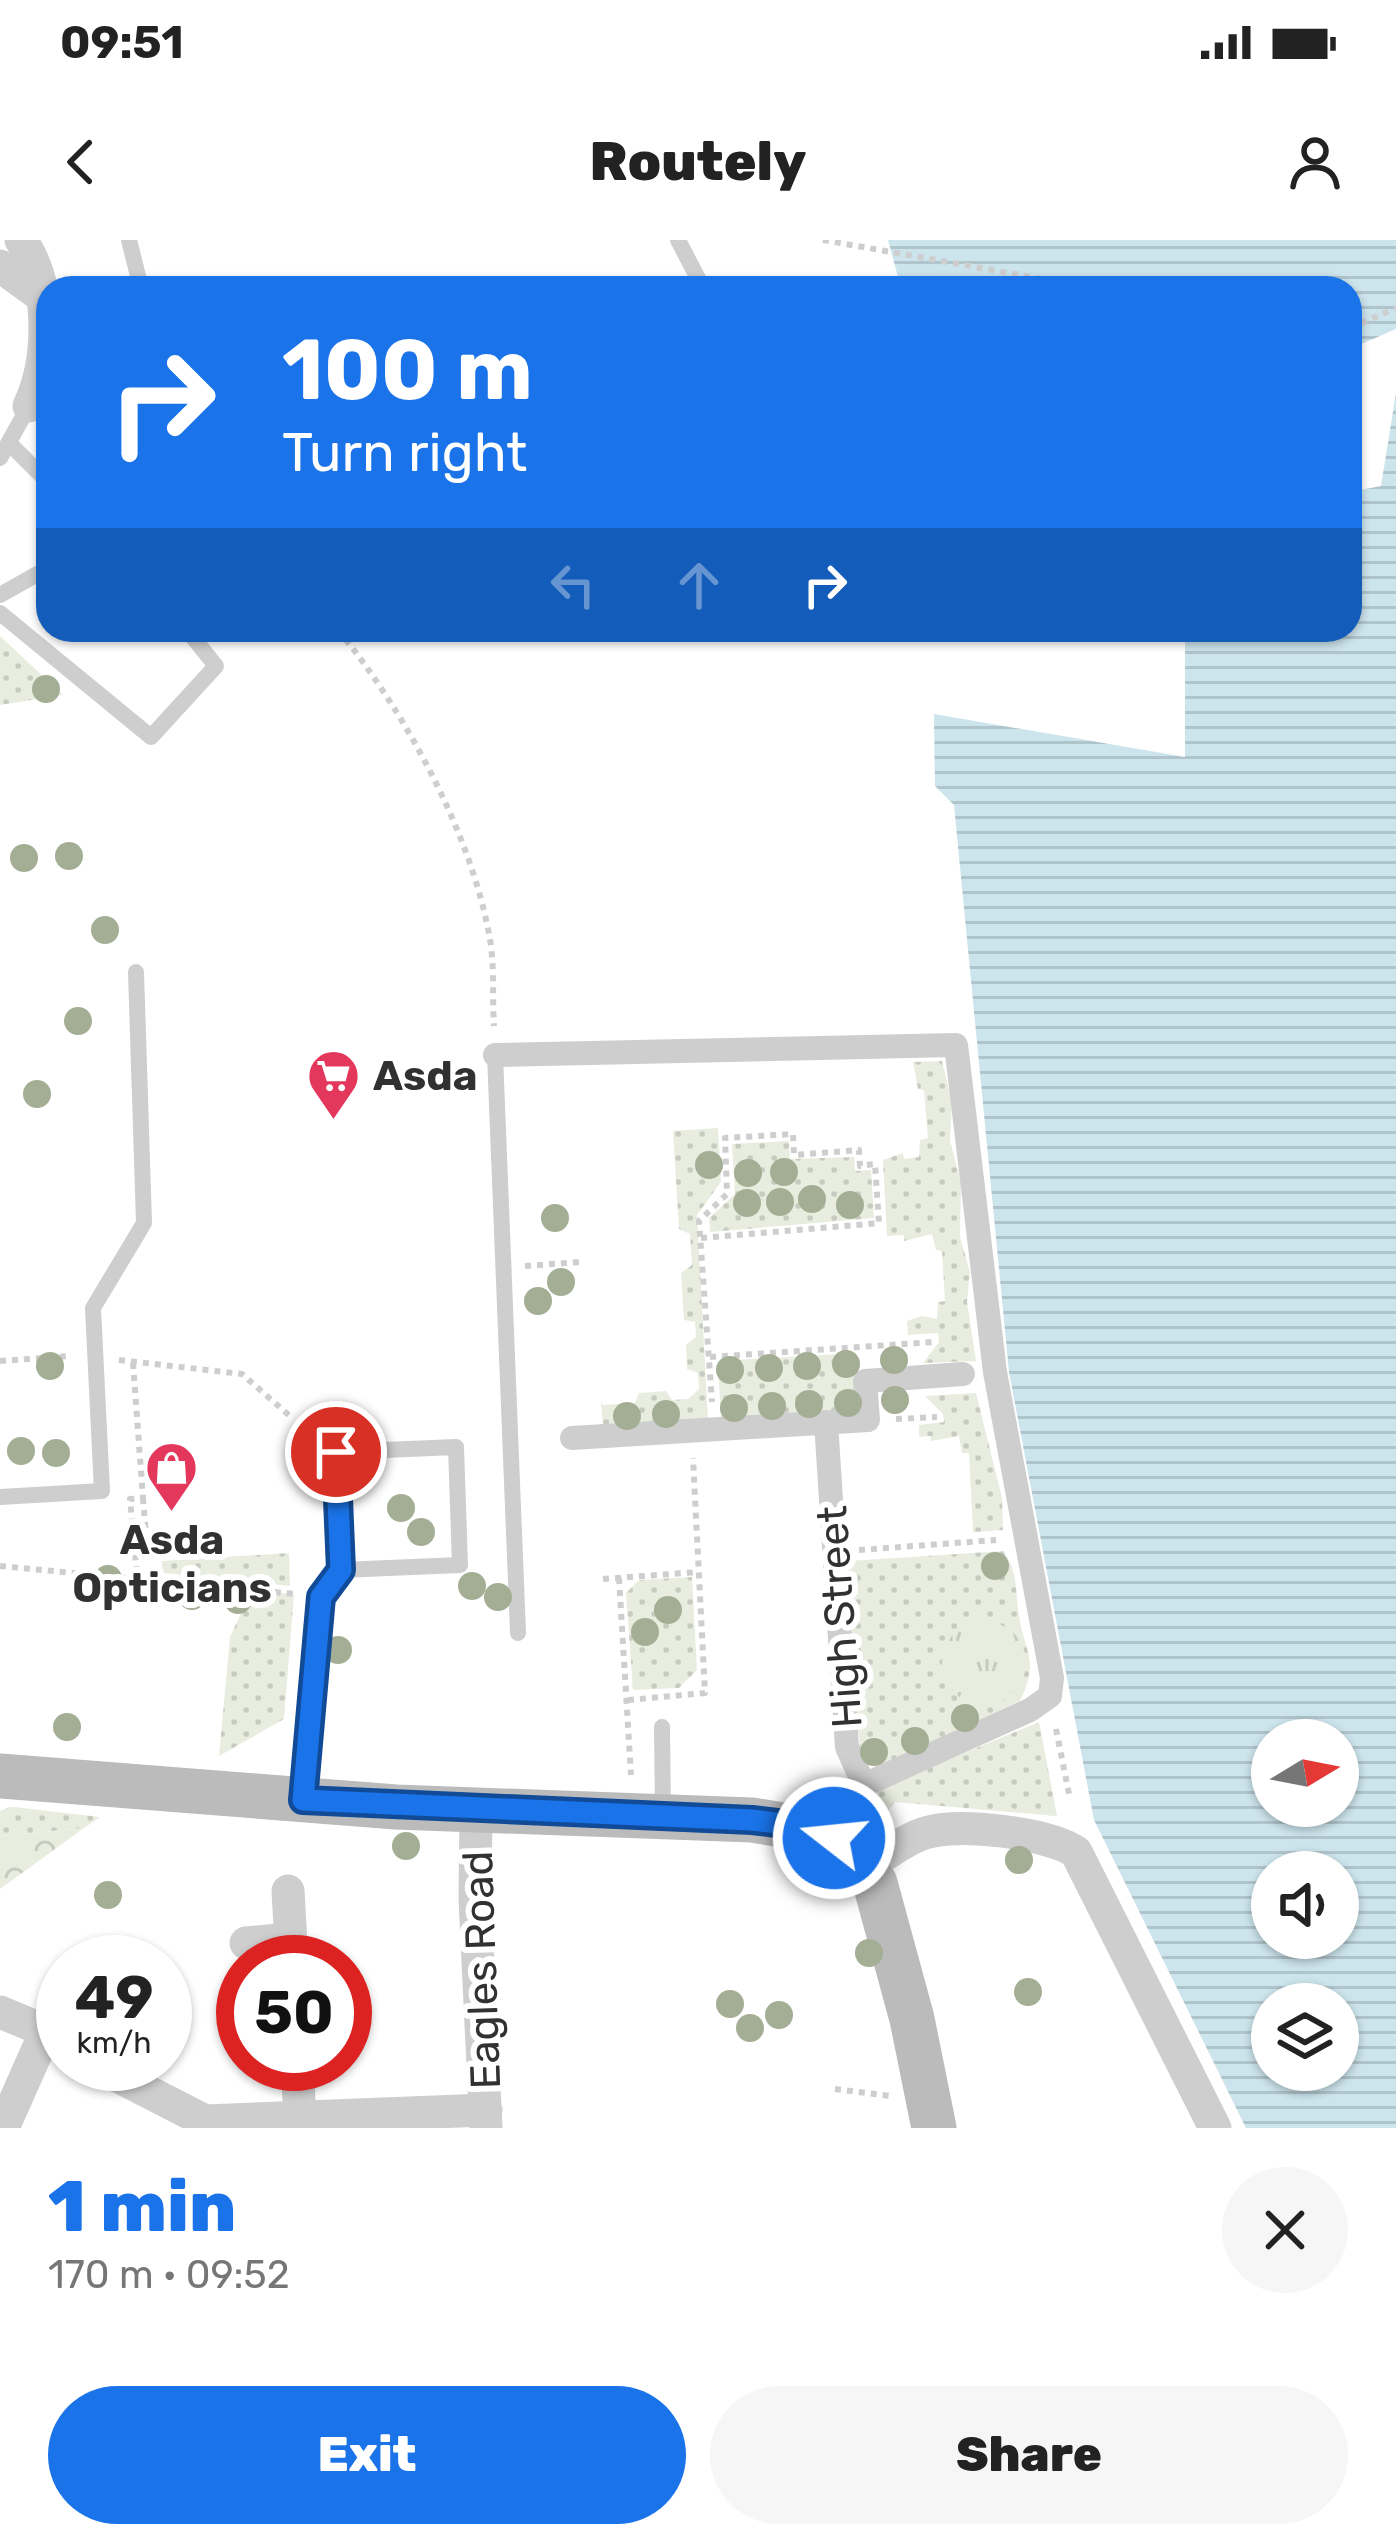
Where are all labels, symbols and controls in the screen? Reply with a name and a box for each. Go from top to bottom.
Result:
text: 09:51 [60,16,184,69]
icon: back [48,129,114,195]
icon: person [1282,129,1348,195]
text: Routely [590,130,806,194]
text: 100 m [282,320,533,420]
icon: right [84,324,240,480]
text: Turn right [282,421,527,485]
icon: left [540,552,606,618]
icon: ahead [666,552,732,618]
icon: right [792,552,858,618]
supermarket icon: Asda [306,1047,362,1121]
place label: Asda [373,1051,478,1101]
pin [285,1401,387,1503]
icon: arrive [303,1419,369,1485]
shop icon: Asda Opticians [144,1439,200,1513]
street label: High Street [807,1504,873,1730]
place label: Asda Opticians [72,1515,272,1613]
north arrow [1251,1719,1359,1827]
map controls [1251,1719,1359,2091]
position arrow [771,1775,897,1901]
street label: Eagles Road [453,1850,511,2090]
button: sound [1251,1851,1359,1959]
speed limit sign: 50 [216,1935,372,2091]
text: 49 [74,1962,154,2033]
button: layers [1251,1983,1359,2091]
text: km/h [77,2025,151,2061]
text: 1 min [48,2164,236,2249]
button: close [1222,2167,1348,2293]
text: 170 m · 09:52 [48,2252,290,2298]
button: Exit [48,2386,686,2524]
button: Share [710,2386,1348,2524]

